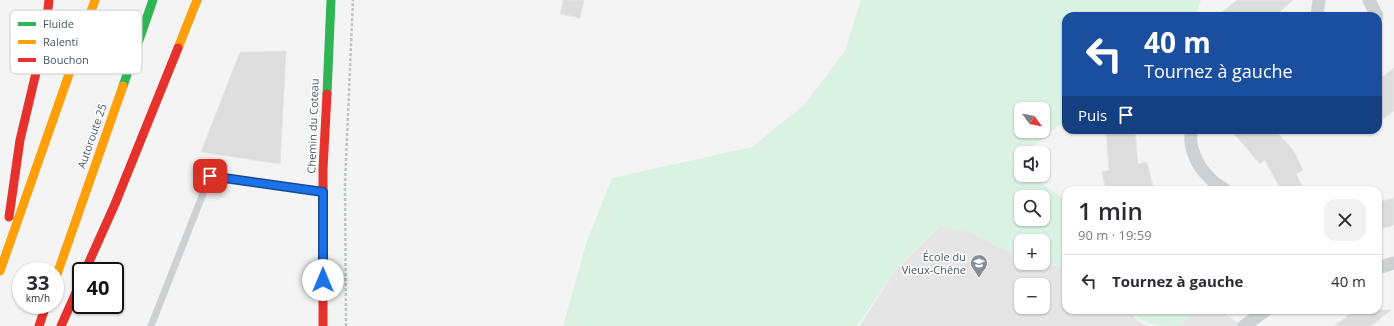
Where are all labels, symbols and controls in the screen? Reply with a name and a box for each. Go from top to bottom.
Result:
legend [10,10,142,74]
text: Fluide [43,16,74,31]
text: 40 m [1144,23,1211,61]
icon: left [1078,28,1130,80]
text: Ralenti [43,34,78,49]
text: Bouchon [43,52,89,67]
text: Tournez à gauche [1144,59,1293,83]
street label: Chemin du Coteau [303,78,322,174]
street label: Autoroute 25 [73,101,110,170]
north arrow [1014,102,1050,138]
map controls [1014,102,1050,314]
icon: arrive [1115,104,1137,126]
text: Puis [1078,105,1107,125]
button: sound [1014,146,1050,182]
pin [193,159,227,193]
icon: arrive [199,165,221,187]
button: search [1014,190,1050,226]
text: 1 min [1078,194,1143,227]
button: close [1324,199,1366,241]
text: 90 m · 19:59 [1078,226,1152,244]
button: + [1014,234,1050,270]
place label: École du Vieux-Chêne [902,249,966,277]
school or university icon: École du Vieux-Chêne [969,253,989,278]
position arrow [302,259,344,301]
speed limit sign: 40 [72,262,124,314]
text: 33 [27,269,49,296]
icon: left [1078,270,1100,292]
text: Tournez à gauche [1112,271,1243,291]
text: 40 m [1331,271,1366,291]
button: − [1014,278,1050,314]
text: km/h [26,291,50,305]

